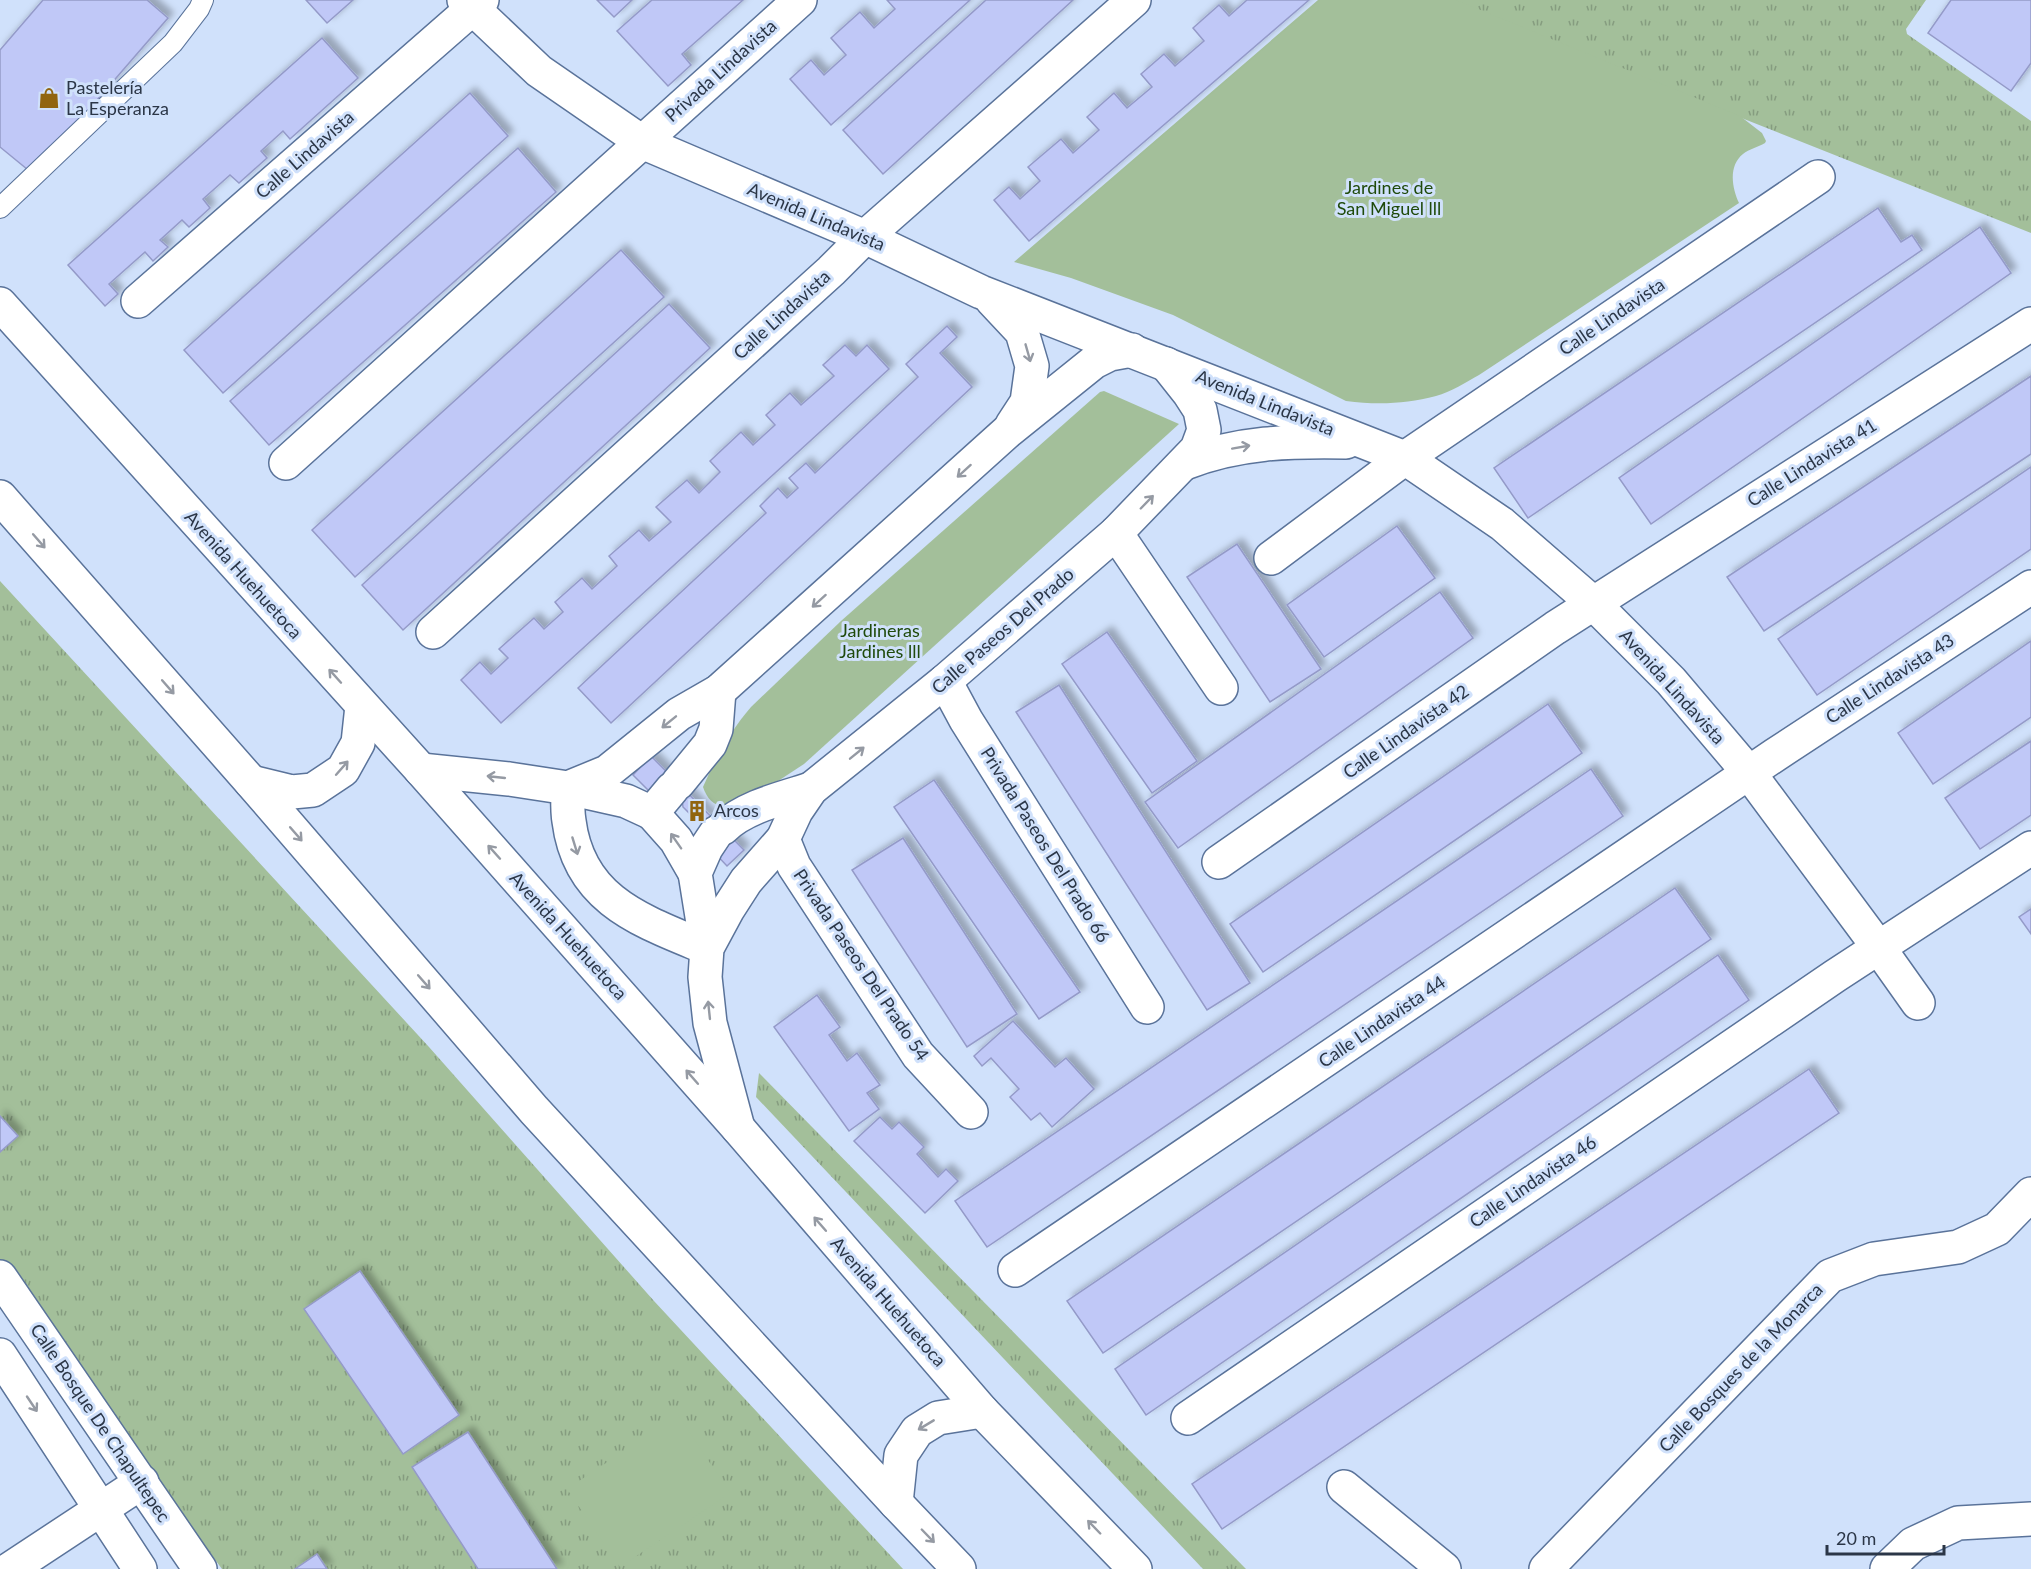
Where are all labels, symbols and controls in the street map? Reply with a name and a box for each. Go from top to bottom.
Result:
street label: Privada Lindavista [660,14,781,126]
place label: Pastelería La Esperanza [66,76,169,119]
shop icon: Pastelería La Esperanza [37,86,61,110]
street label: Calle Lindavista [251,106,358,203]
park label: Jardines de San Miguel lll [1337,176,1441,219]
street label: Avenida Lindavista [744,177,888,255]
street label: Calle Lindavista [728,265,834,364]
street label: Calle Lindavista [1554,273,1669,360]
one-way arrow [1023,343,1034,362]
street label: Avenida Lindavista [1193,364,1338,440]
street label: Calle Lindavista 41 [1743,414,1880,511]
one-way arrow [1231,442,1251,453]
one-way arrow [957,464,972,478]
one-way arrow [1140,494,1154,509]
street label: Avenida Huehuetoca [180,506,307,643]
one-way arrow [32,533,46,548]
street label: Calle Paseos Del Prado [927,563,1078,698]
one-way arrow [811,594,826,608]
park label: Jardineras Jardines lll [839,619,921,662]
street label: Avenida Lindavista [1615,624,1730,748]
street label: Calle Lindavista 43 [1821,629,1958,728]
one-way arrow [328,669,342,684]
one-way arrow [161,680,175,695]
street label: Calle Lindavista 42 [1338,680,1472,783]
one-way arrow [662,715,678,728]
street label: Privada Paseos Del Prado 66 [977,743,1115,946]
one-way arrow [849,746,865,759]
one-way arrow [334,760,348,776]
one-way arrow [487,771,506,782]
building icon: Arcos [685,799,709,823]
place label: Arcos [714,799,759,821]
one-way arrow [289,826,303,841]
one-way arrow [670,834,682,850]
one-way arrow [570,836,581,855]
one-way arrow [487,845,501,860]
street label: Privada Paseos Del Prado 54 [789,865,934,1064]
street label: Avenida Huehuetoca [505,867,632,1004]
street label: Calle Lindavista 44 [1314,971,1449,1072]
one-way arrow [417,974,430,990]
one-way arrow [703,1001,714,1021]
one-way arrow [686,1069,699,1085]
street label: Calle Lindavista 46 [1465,1131,1600,1232]
one-way arrow [814,1216,827,1232]
street label: Avenida Huehuetoca [826,1232,951,1371]
street label: Calle Bosques de la Monarca [1654,1278,1827,1456]
street label: Calle Bosque De Chapultepec [26,1319,176,1526]
one-way arrow [27,1395,39,1412]
one-way arrow [918,1420,935,1432]
scale bar [1827,1518,1944,1556]
one-way arrow [1087,1520,1101,1535]
text: 20 m [1836,1527,1876,1549]
one-way arrow [920,1529,935,1544]

